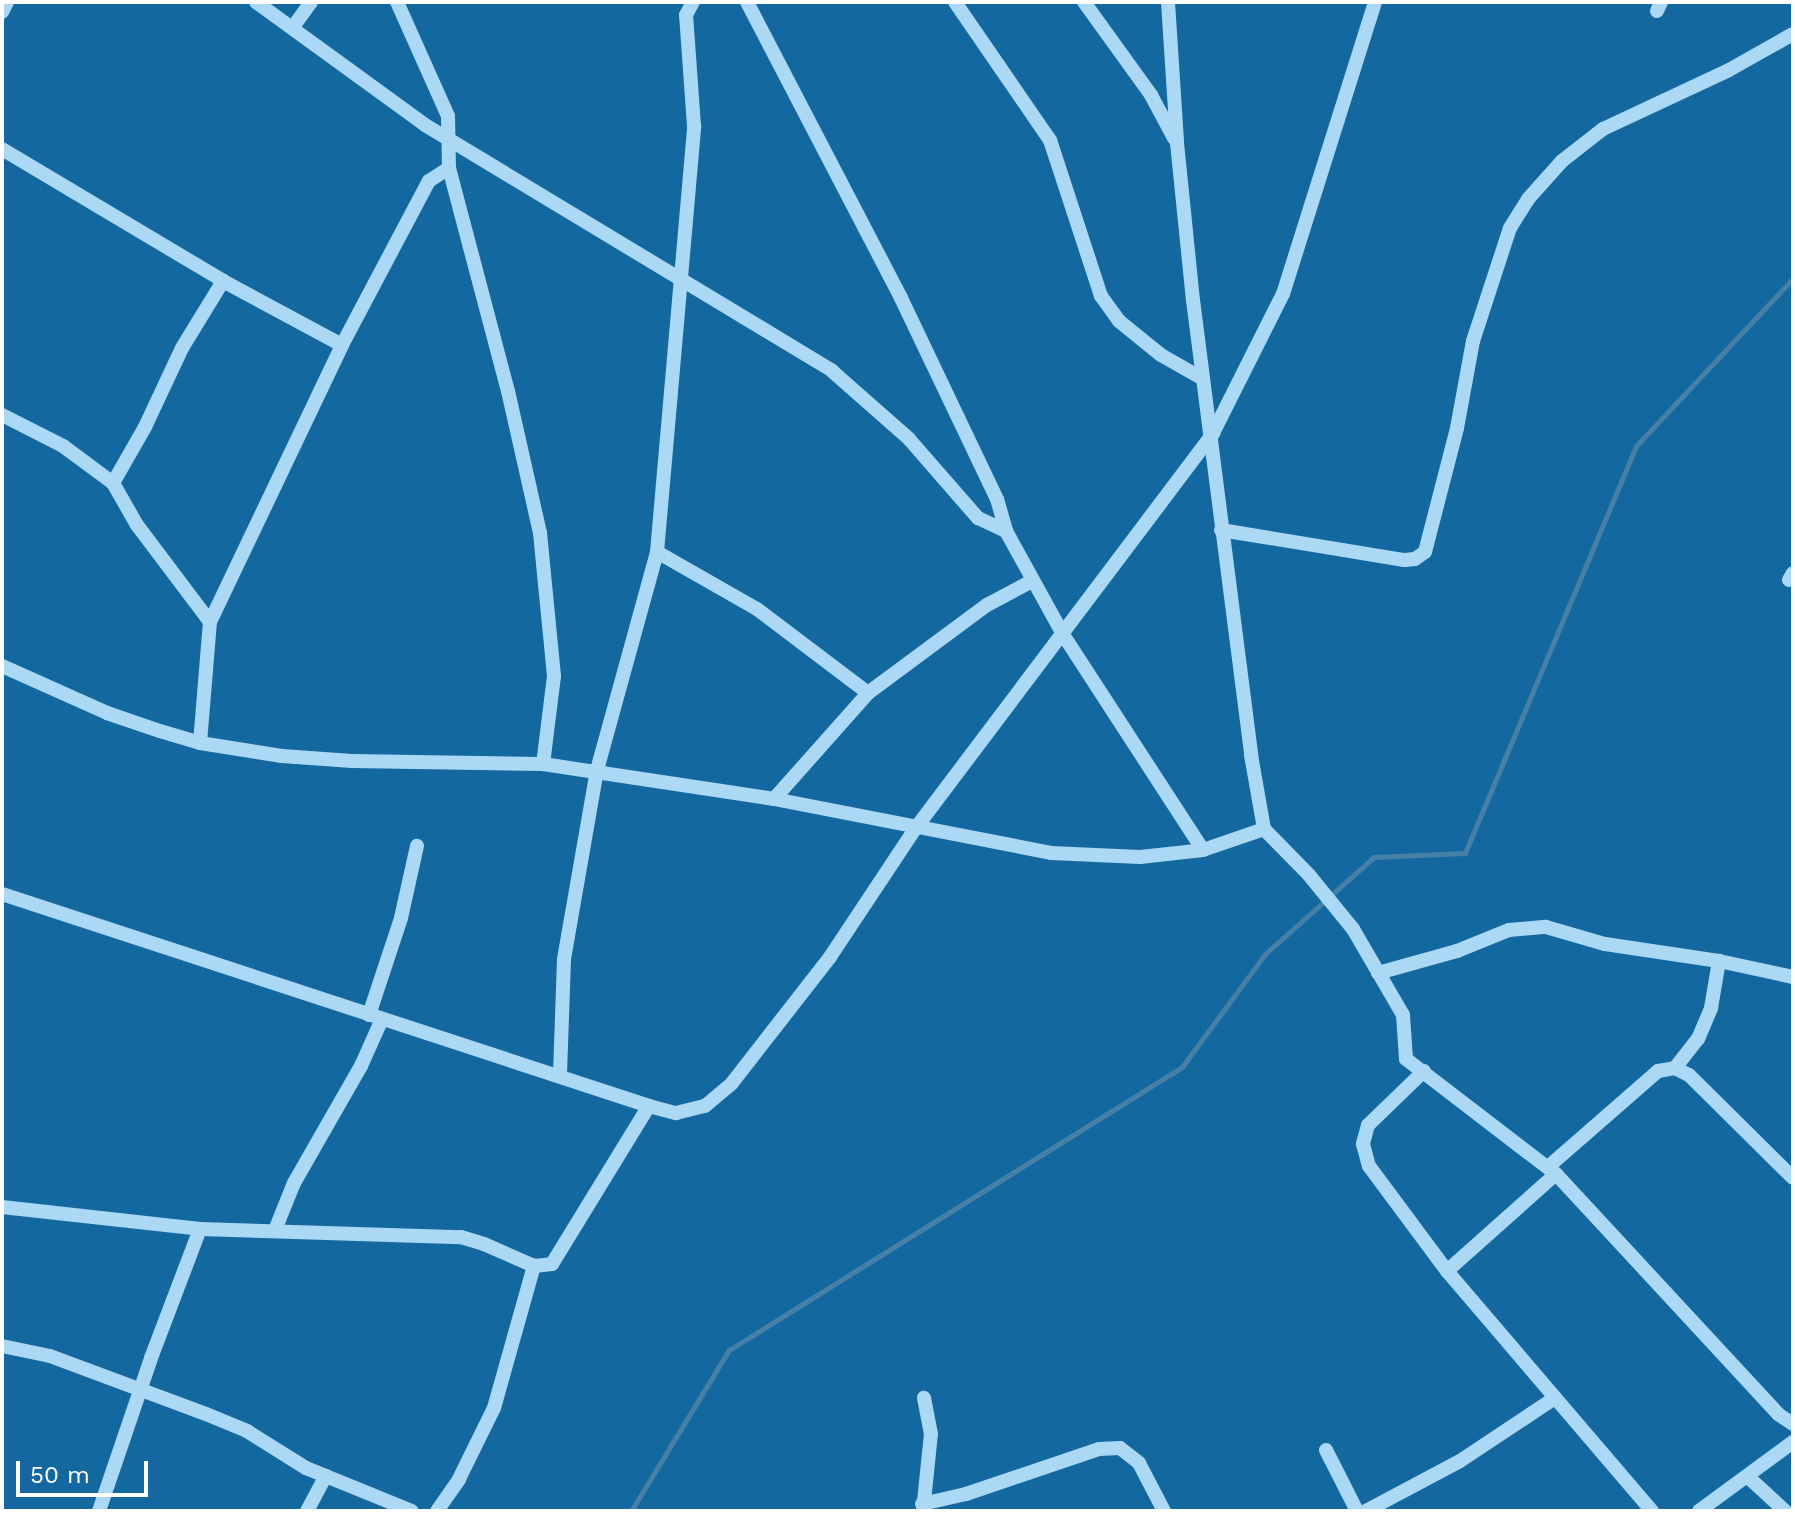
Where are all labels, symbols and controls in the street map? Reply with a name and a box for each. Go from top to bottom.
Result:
scale bar [20,1445,152,1495]
text: 50 m [30,1461,90,1489]

